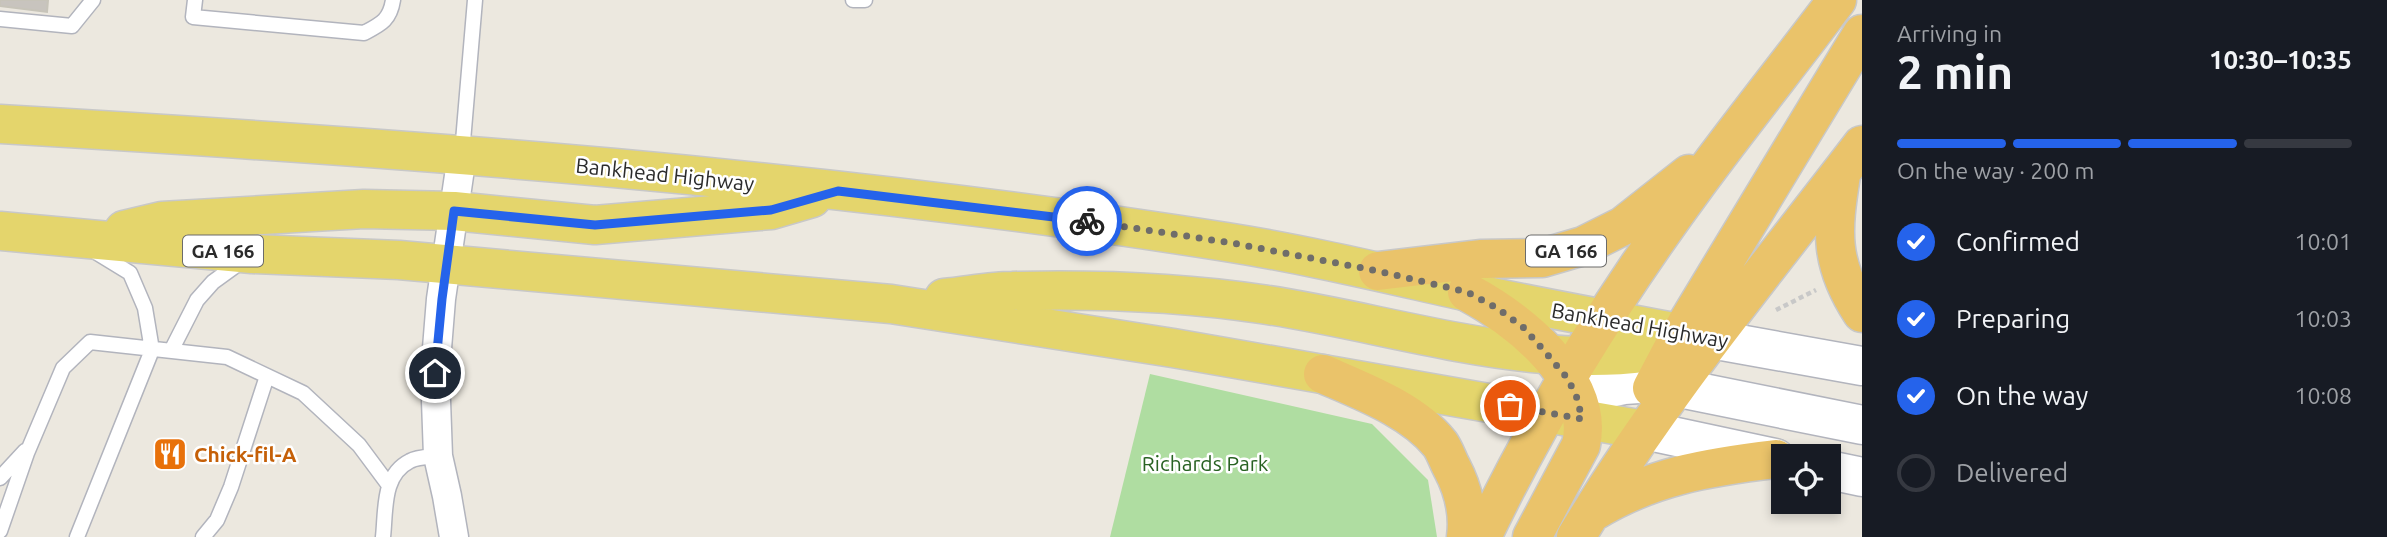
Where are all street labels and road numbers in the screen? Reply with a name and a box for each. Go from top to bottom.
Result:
street label: Bankhead Highway [575,153,755,195]
road number: GA 166 [183,235,263,266]
road number: GA 166 [1526,235,1606,266]
street label: Bankhead Highway [1550,298,1730,352]

